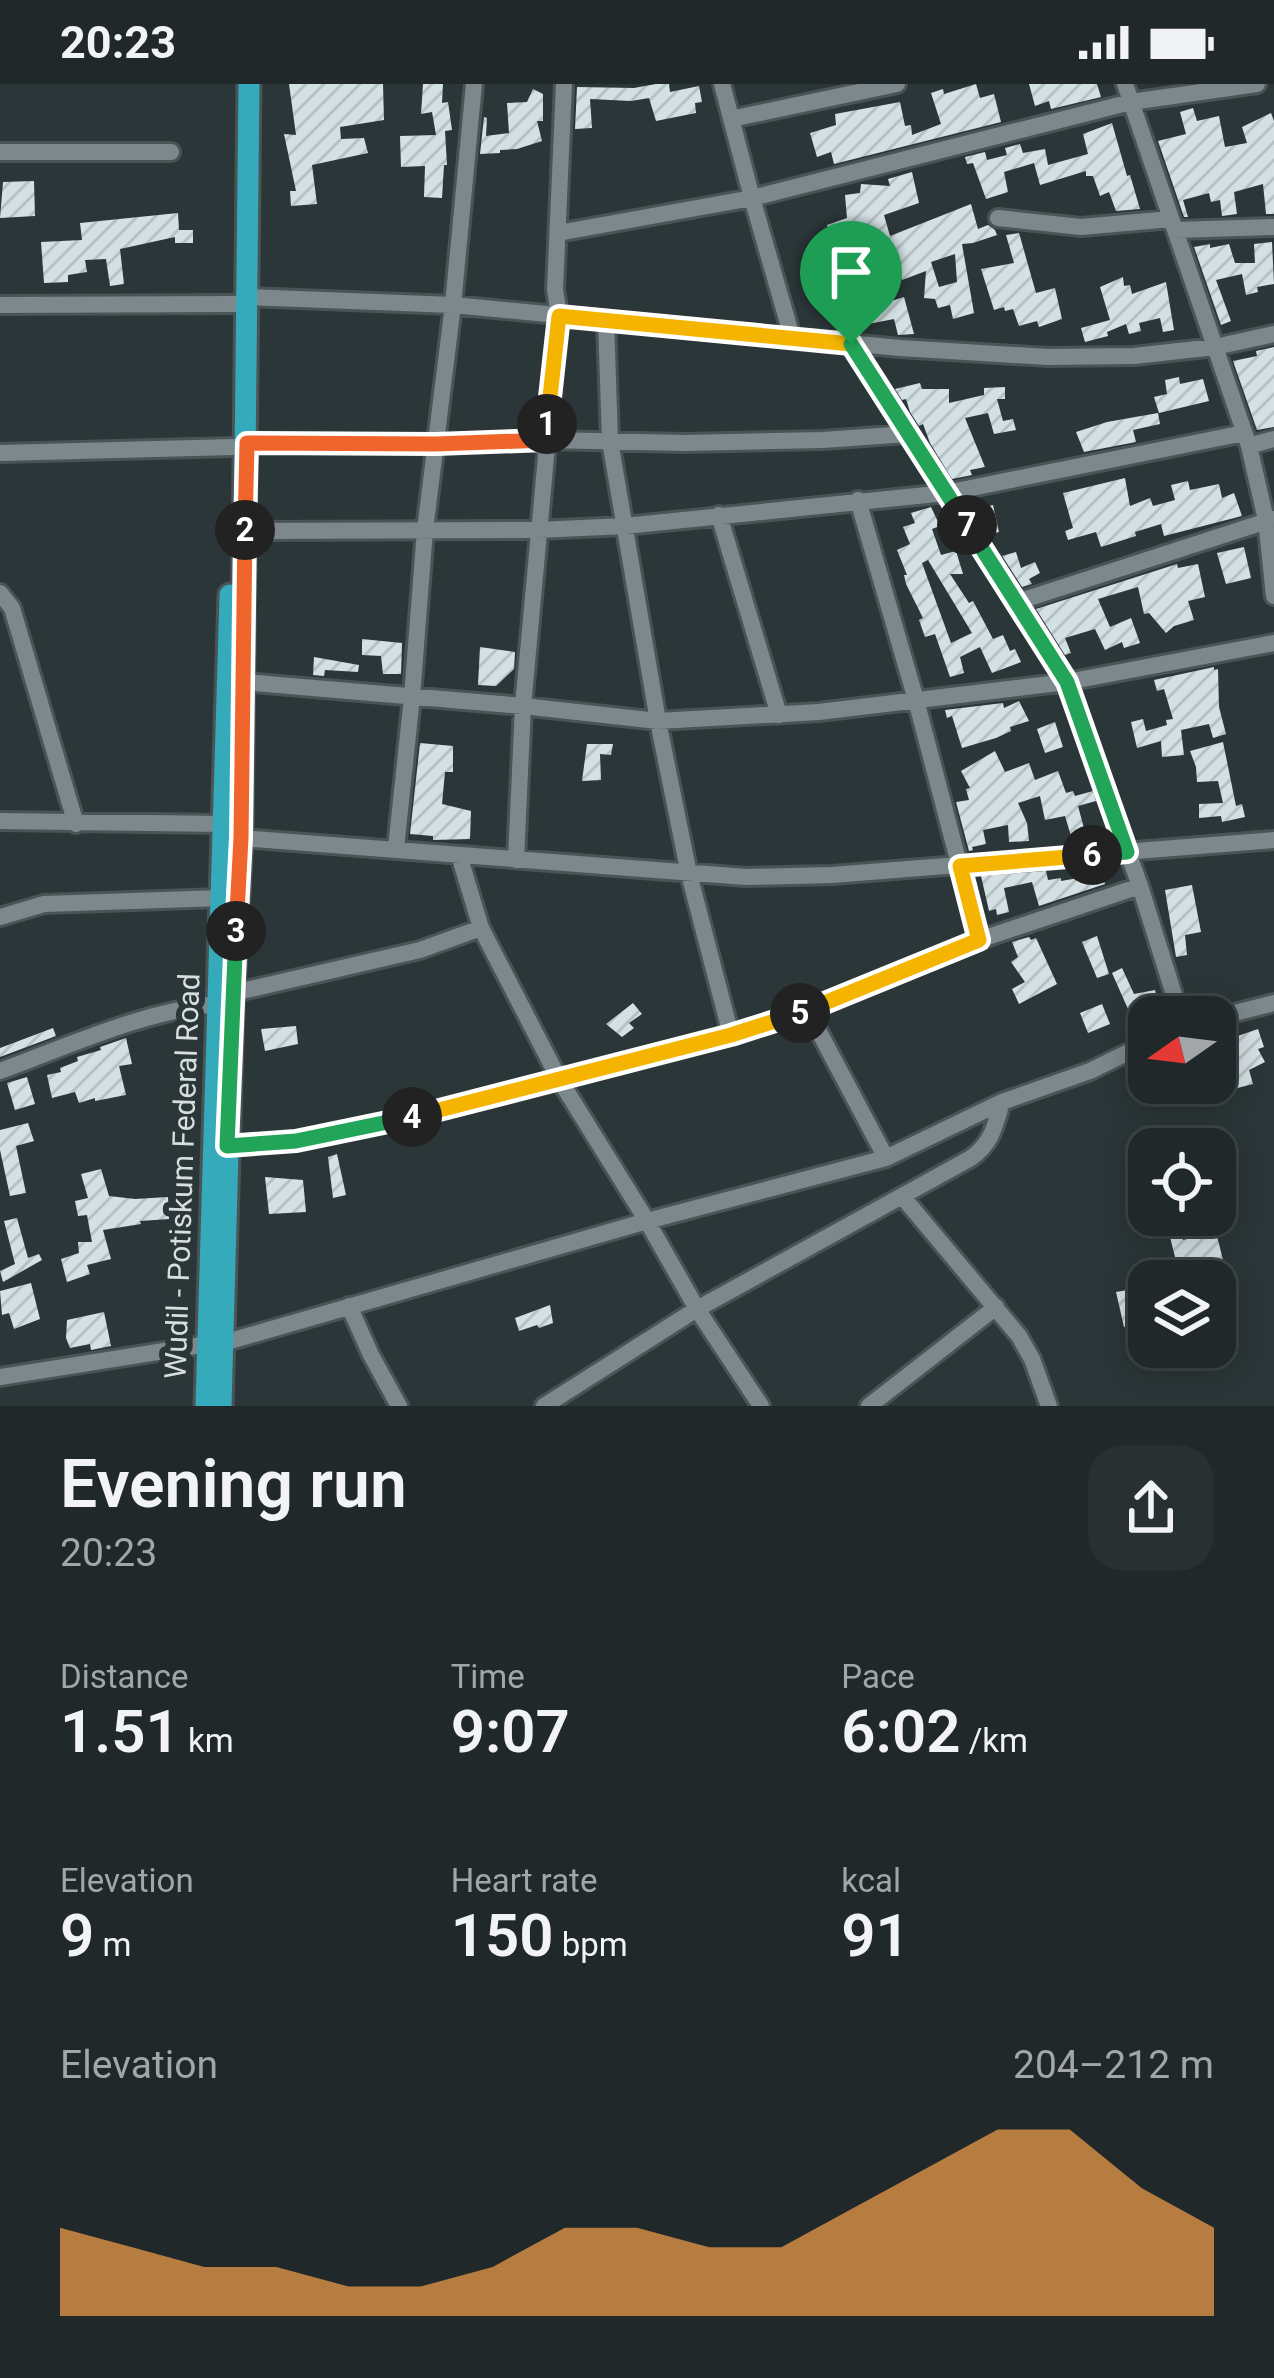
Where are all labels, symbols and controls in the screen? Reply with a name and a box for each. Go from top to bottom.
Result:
text: 20:23 [60,16,176,69]
pin [800,221,902,344]
icon: arrive [818,239,884,305]
pin: 1 [517,394,577,454]
text: 1 [538,404,556,443]
pin: 7 [937,495,997,555]
pin: 2 [215,500,275,560]
text: 7 [958,505,976,544]
text: 2 [236,510,254,549]
pin: 6 [1062,825,1122,885]
text: 6 [1083,835,1101,874]
pin: 3 [206,901,266,961]
text: 3 [227,911,245,950]
street label: Wudil - Potiskum Federal Road [157,973,207,1379]
pin: 5 [770,983,830,1043]
text: 5 [791,993,809,1032]
north arrow [1128,996,1236,1104]
map controls [1128,996,1236,1368]
pin: 4 [382,1087,442,1147]
text: 4 [403,1097,421,1136]
button: locate [1128,1128,1236,1236]
button: layers [1128,1260,1236,1368]
button: share [1088,1445,1214,1571]
text: Evening run [60,1446,407,1523]
text: 20:23 [60,1530,157,1576]
text: Distance [60,1657,188,1696]
text: Time [451,1657,525,1696]
text: Pace [841,1657,915,1696]
text: 1.51 [60,1696,180,1767]
text: 9:07 [451,1696,570,1767]
text: 6:02 [841,1696,961,1767]
text: km [180,1721,234,1760]
text: /km [961,1721,1028,1760]
text: Elevation [60,1861,194,1900]
text: Heart rate [451,1861,597,1900]
text: kcal [841,1861,901,1900]
text: 9 [60,1900,94,1971]
text: 150 [451,1900,554,1971]
text: 91 [841,1900,910,1971]
text: m [94,1925,131,1964]
text: bpm [554,1925,628,1964]
text: Elevation [60,2042,218,2088]
text: 204–212 m [1013,2042,1214,2088]

